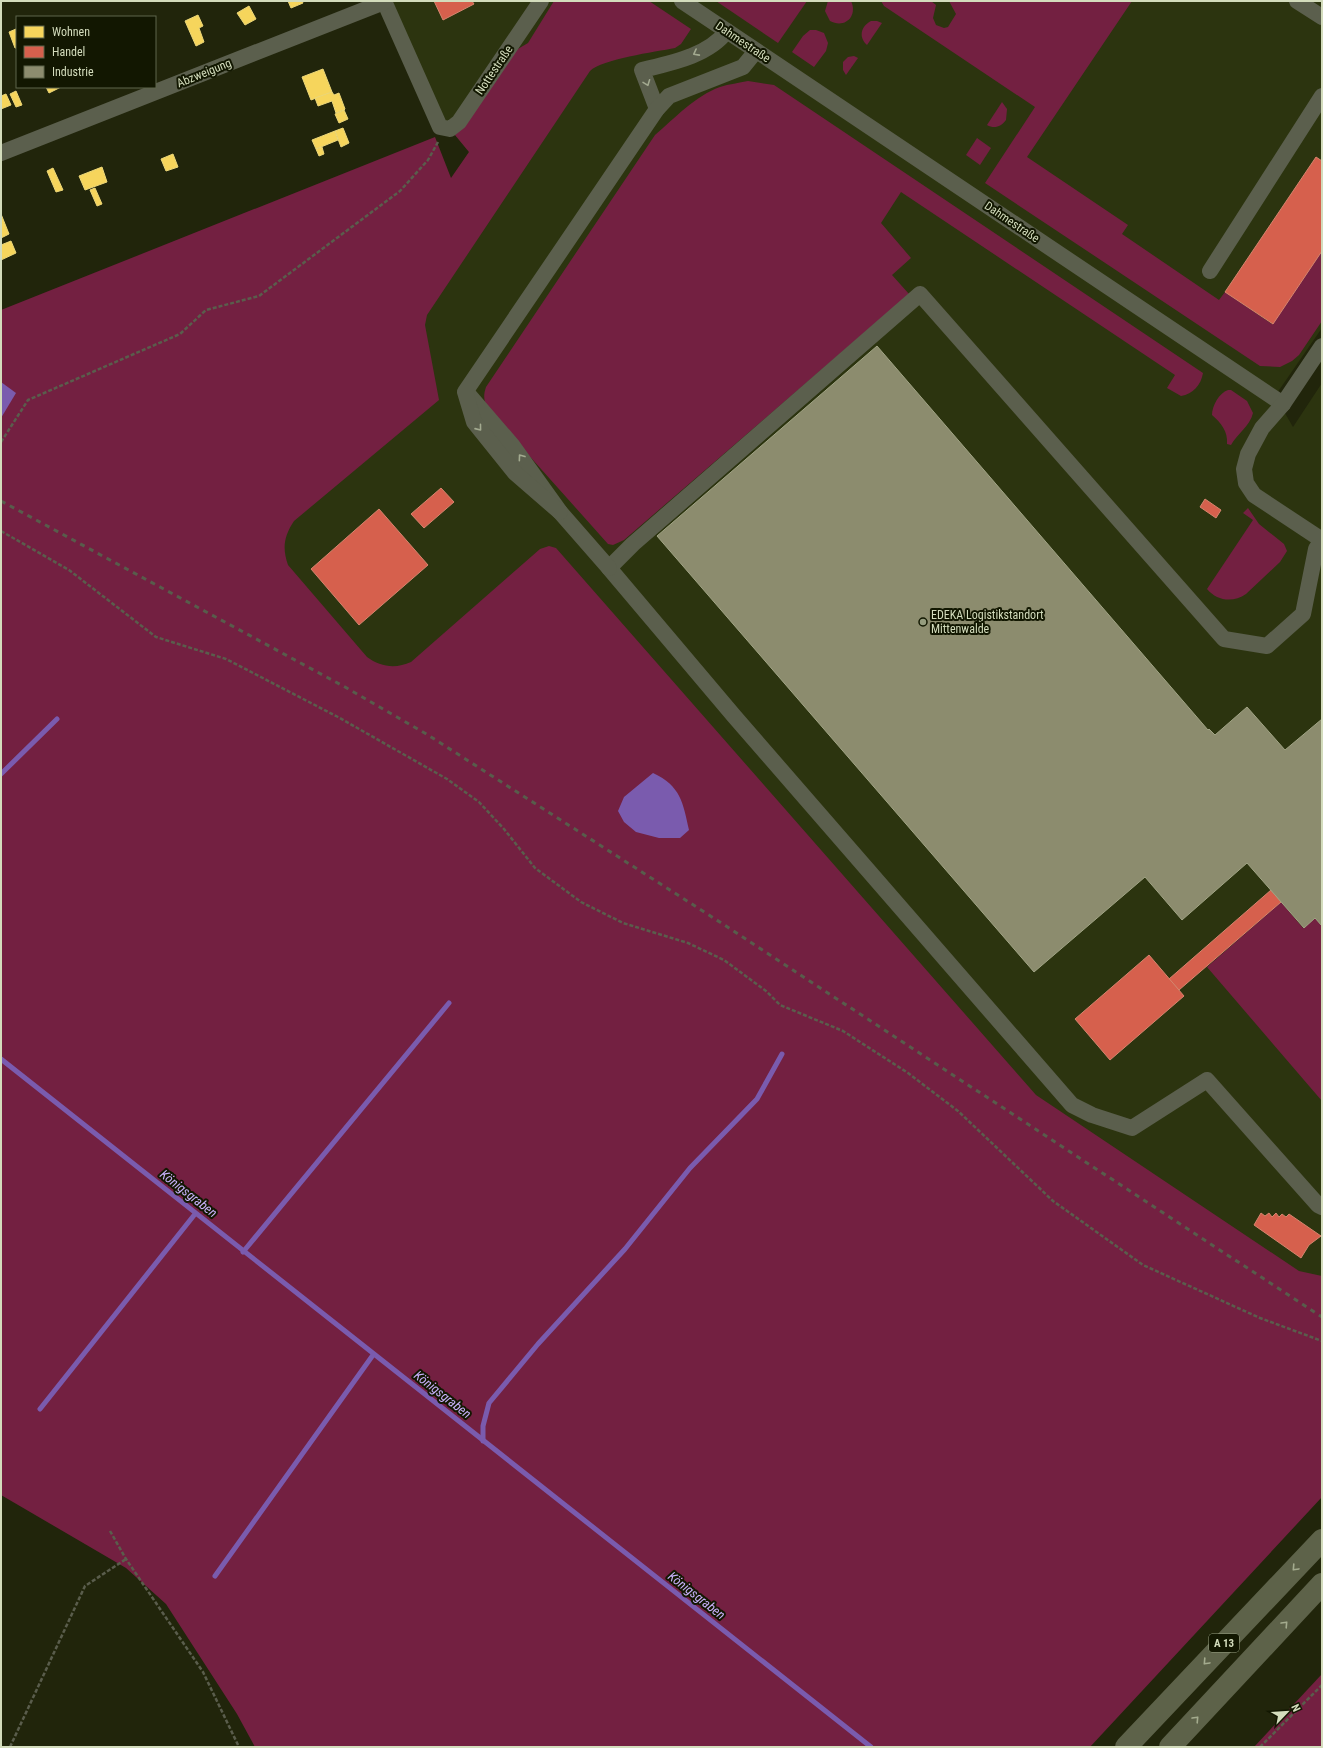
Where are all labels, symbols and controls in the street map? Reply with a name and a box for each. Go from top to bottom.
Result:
legend [16,16,156,88]
street label: Dahmestraße [713,19,773,66]
text: Wohnen [52,25,90,39]
street label: Nottestraße [472,42,516,97]
text: Handel [52,45,85,59]
one-way arrow [692,49,700,56]
street label: Abzweigung [175,56,233,90]
text: Industrie [52,65,94,79]
one-way arrow [643,80,651,87]
street label: Dahmestraße [982,199,1042,246]
one-way arrow [474,423,481,430]
one-way arrow [519,455,526,462]
place label: EDEKA Logistikstandort Mittenwalde [931,608,1044,636]
marker: EDEKA Logistikstandort Mittenwalde [918,617,928,627]
water label: Königsgraben [157,1167,220,1220]
water label: Königsgraben [411,1368,474,1421]
one-way arrow [1292,1563,1300,1571]
water label: Königsgraben [665,1569,728,1622]
one-way arrow [1280,1621,1287,1628]
road number: A 13 [1209,1634,1239,1652]
one-way arrow [1204,1658,1211,1665]
north arrow [1267,1692,1307,1732]
text: N [1288,1702,1303,1714]
one-way arrow [1192,1716,1199,1723]

